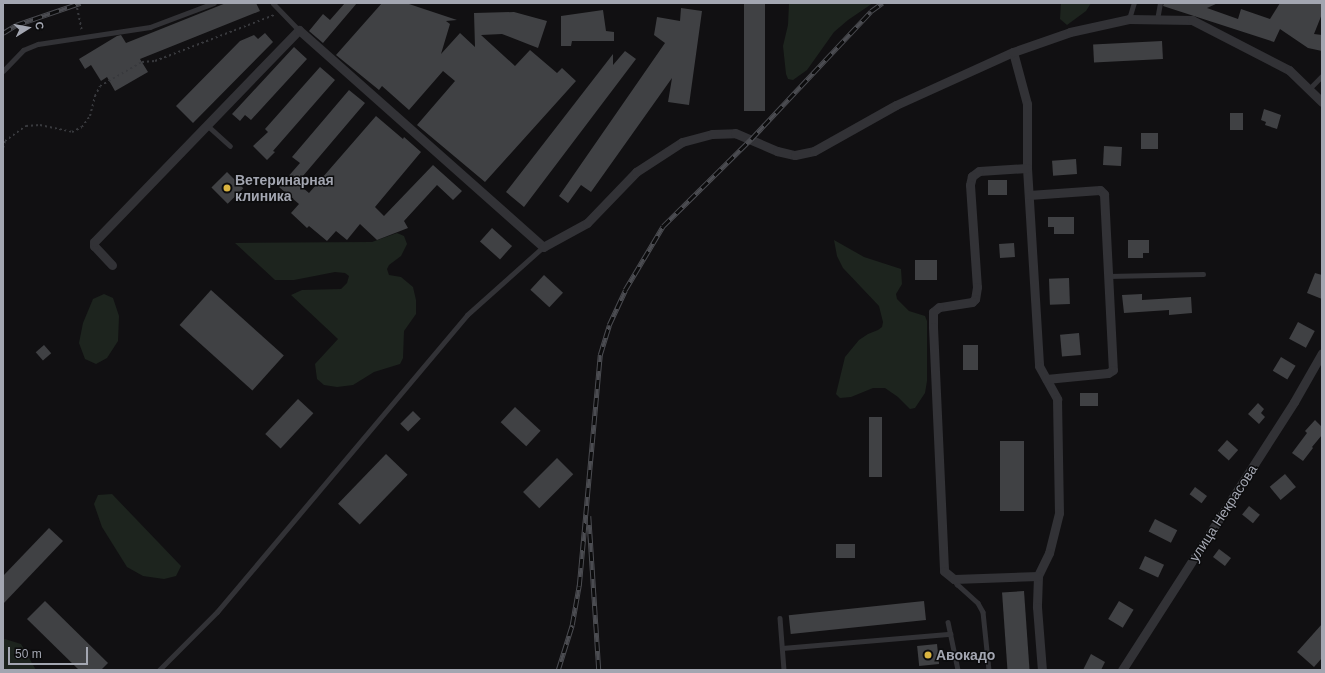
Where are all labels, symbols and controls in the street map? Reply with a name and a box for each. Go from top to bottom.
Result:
north arrow [8,8,48,48]
text: С [33,21,46,31]
place label: Ветеринарная клиника [235,172,334,204]
marker: Ветеринарная клиника [222,183,232,193]
street label: улица Некрасова [1185,461,1261,565]
scale bar [10,639,90,665]
text: 50 m [15,647,42,661]
place label: Авокадо [936,647,995,663]
marker: Авокадо [923,650,933,660]

